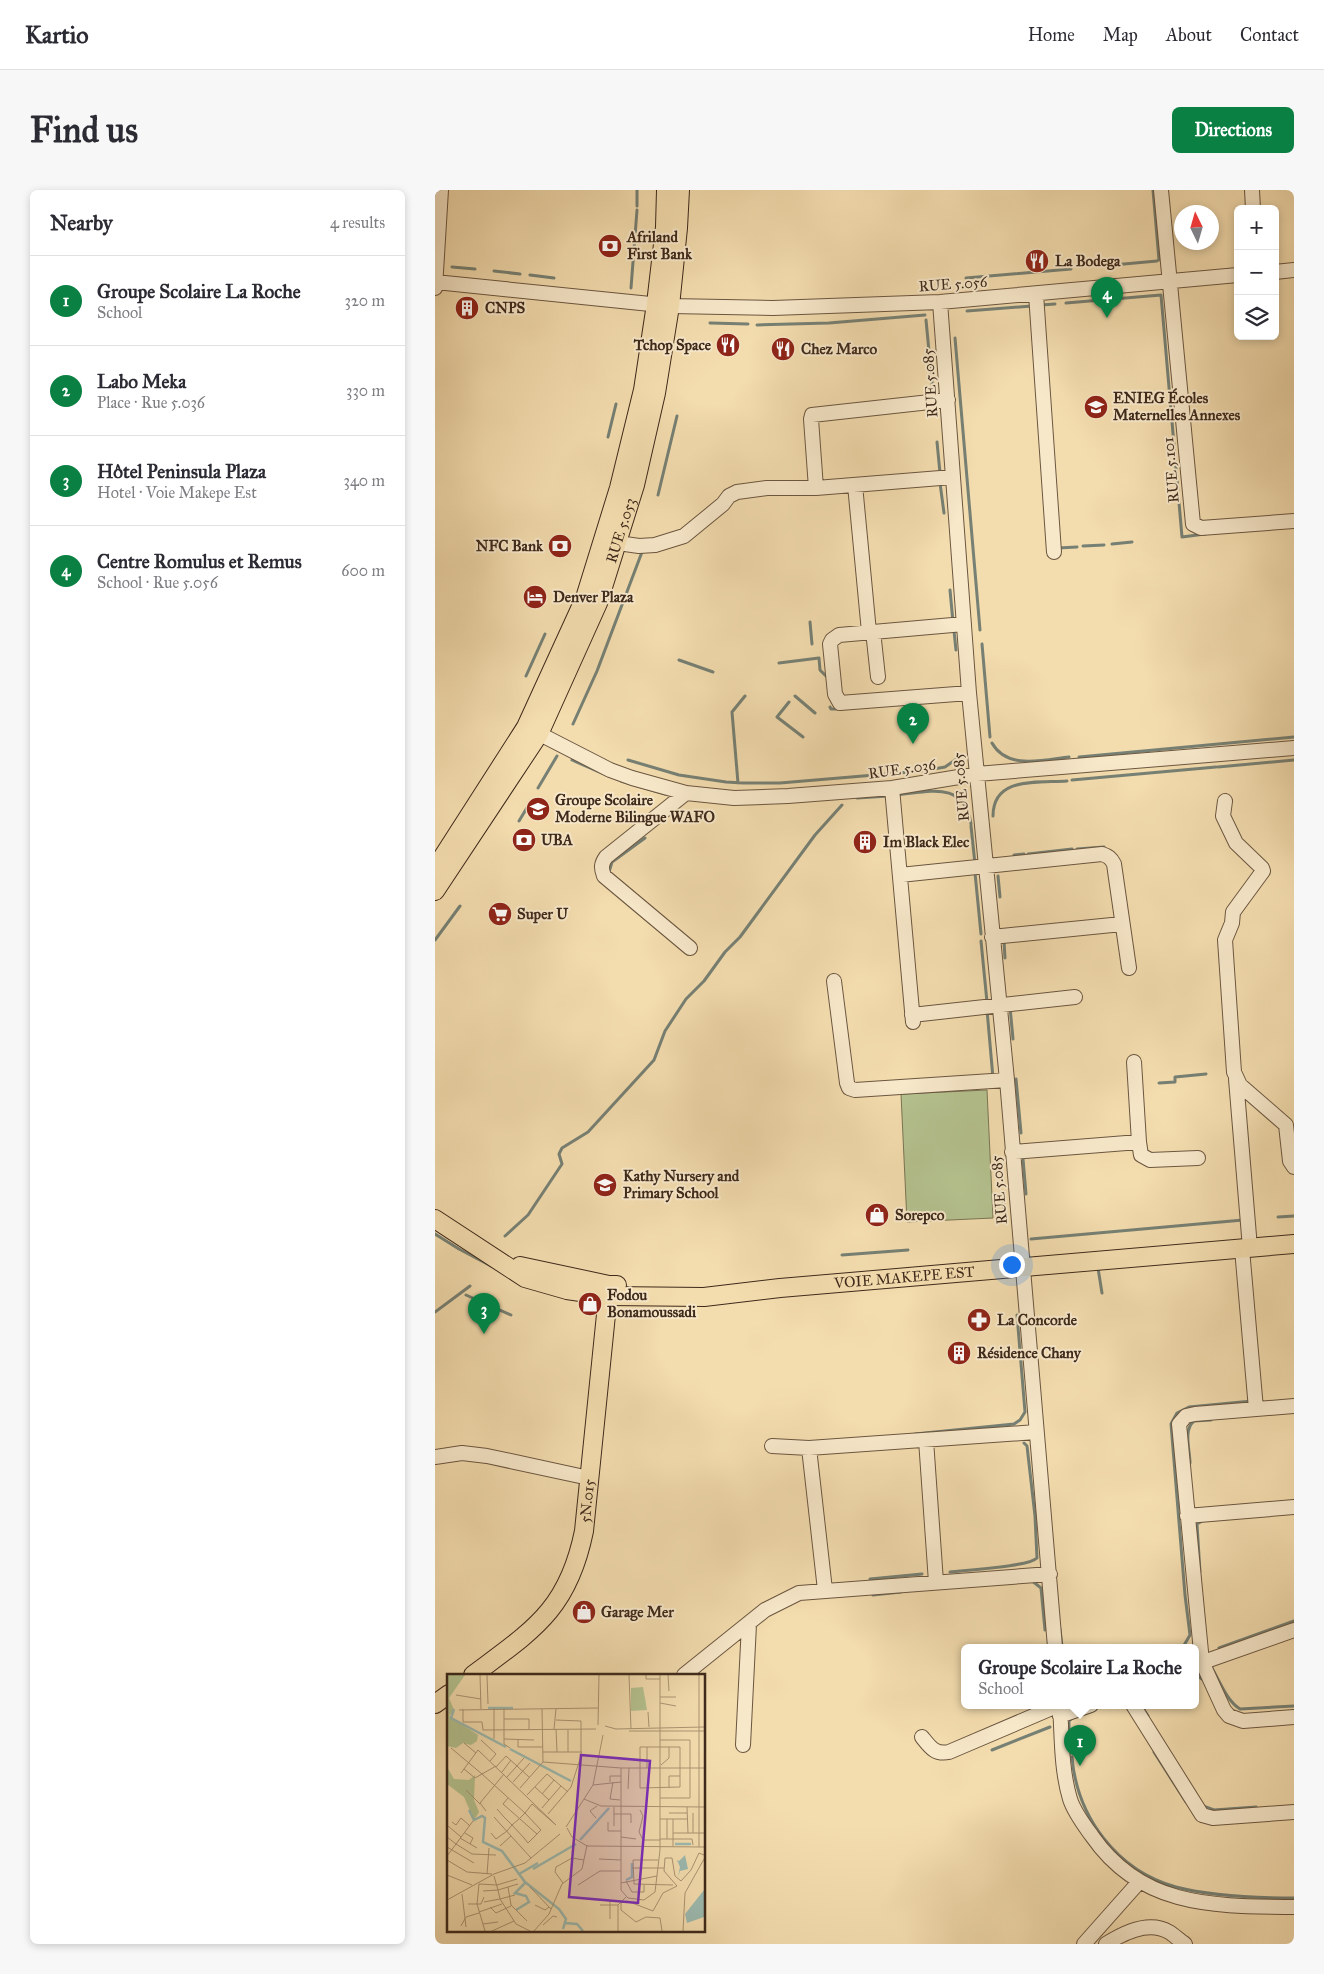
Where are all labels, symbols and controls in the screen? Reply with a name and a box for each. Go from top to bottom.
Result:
text: Kartio [25,20,88,50]
text: Home [1028,24,1075,46]
text: Map [1103,24,1138,46]
text: About [1166,24,1212,46]
text: Contact [1240,24,1299,46]
button: Directions [1172,107,1294,153]
text: Find us [30,109,138,152]
north arrow [1174,205,1219,250]
map controls [1234,205,1279,340]
button: + [1234,205,1279,250]
text: Nearby [50,210,113,236]
text: 4 results [330,213,385,232]
place label: Afriland First Bank [626,228,693,263]
bank icon: Afriland First Bank [597,233,623,259]
restaurant icon: La Bodega [1024,248,1050,274]
button: − [1234,250,1279,295]
place label: La Bodega [1055,252,1121,271]
street label: RUE 5.056 [918,273,989,295]
pin: 4 [1091,277,1123,318]
text: Groupe Scolaire La Roche [97,280,301,303]
text: 1 [63,291,69,310]
text: 320 m [345,291,385,310]
building icon: CNPS [454,295,480,321]
button: layers [1234,295,1279,340]
place label: CNPS [485,299,526,317]
text: School [97,303,142,322]
restaurant icon: Tchop Space [715,332,741,358]
place label: Tchop Space [633,336,712,355]
restaurant icon: Chez Marco [770,336,796,362]
place label: Chez Marco [801,340,878,358]
street label: RUE 5.085 [919,348,941,418]
text: Labo Meka [97,370,186,393]
text: 2 [62,381,70,400]
text: 330 m [346,381,385,400]
place label: ENIEG Écoles Maternelles Annexes [1113,388,1241,424]
text: Place · Rue 5.036 [97,393,205,412]
school or university icon: ENIEG Écoles Maternelles Annexes [1083,394,1109,420]
street label: RUE 5.101 [1159,436,1183,504]
text: Hôtel Peninsula Plaza [97,460,266,483]
text: 3 [63,471,69,490]
text: 340 m [343,471,385,490]
text: Hotel · Voie Makepe Est [97,483,257,502]
street label: RUE 5.053 [602,496,639,565]
bank icon: NFC Bank [547,533,573,559]
place label: NFC Bank [476,537,544,555]
text: Centre Romulus et Remus [97,550,302,573]
text: 4 [62,561,70,580]
text: 600 m [341,561,385,580]
text: School · Rue 5.056 [97,573,218,592]
hotel icon: Denver Plaza [522,584,548,610]
place label: Denver Plaza [553,588,634,606]
pin: 2 [897,703,929,744]
street label: RUE 5.085 [949,752,973,822]
street label: RUE 5.036 [867,755,938,783]
place label: Groupe Scolaire Moderne Bilingue WAFO [555,791,715,827]
school or university icon: Groupe Scolaire Moderne Bilingue WAFO [525,796,551,822]
bank icon: UBA [511,827,537,853]
building icon: Im Black Elec [852,829,878,855]
place label: UBA [541,831,574,849]
place label: Im Black Elec [883,833,970,851]
supermarket icon: Super U [487,901,513,927]
place label: Super U [517,905,569,924]
street label: RUE 5.085 [987,1155,1011,1225]
place label: Kathy Nursery and Primary School [623,1167,740,1203]
school or university icon: Kathy Nursery and Primary School [592,1172,618,1198]
shop icon: Sorepco [864,1202,890,1228]
place label: Sorepco [895,1206,945,1225]
your location [999,1252,1025,1278]
street label: VOIE MAKEPE EST [832,1262,975,1292]
place label: Fodou Bonamoussadi [607,1286,697,1321]
shop icon: Fodou Bonamoussadi [577,1291,603,1317]
pin: 3 [468,1293,500,1334]
pharmacy icon: La Concorde [966,1307,992,1333]
place label: La Concorde [997,1311,1078,1329]
building icon: Résidence Chany [946,1340,972,1366]
place label: Résidence Chany [977,1344,1082,1363]
street label: 5N.015 [576,1478,598,1524]
shop icon: Garage Mer [571,1599,597,1625]
place label: Garage Mer [601,1603,674,1622]
popup [961,1644,1199,1709]
text: Groupe Scolaire La Roche [978,1656,1182,1679]
inset map [447,1674,705,1932]
text: School [978,1679,1024,1698]
pin: 1 [1064,1725,1096,1766]

